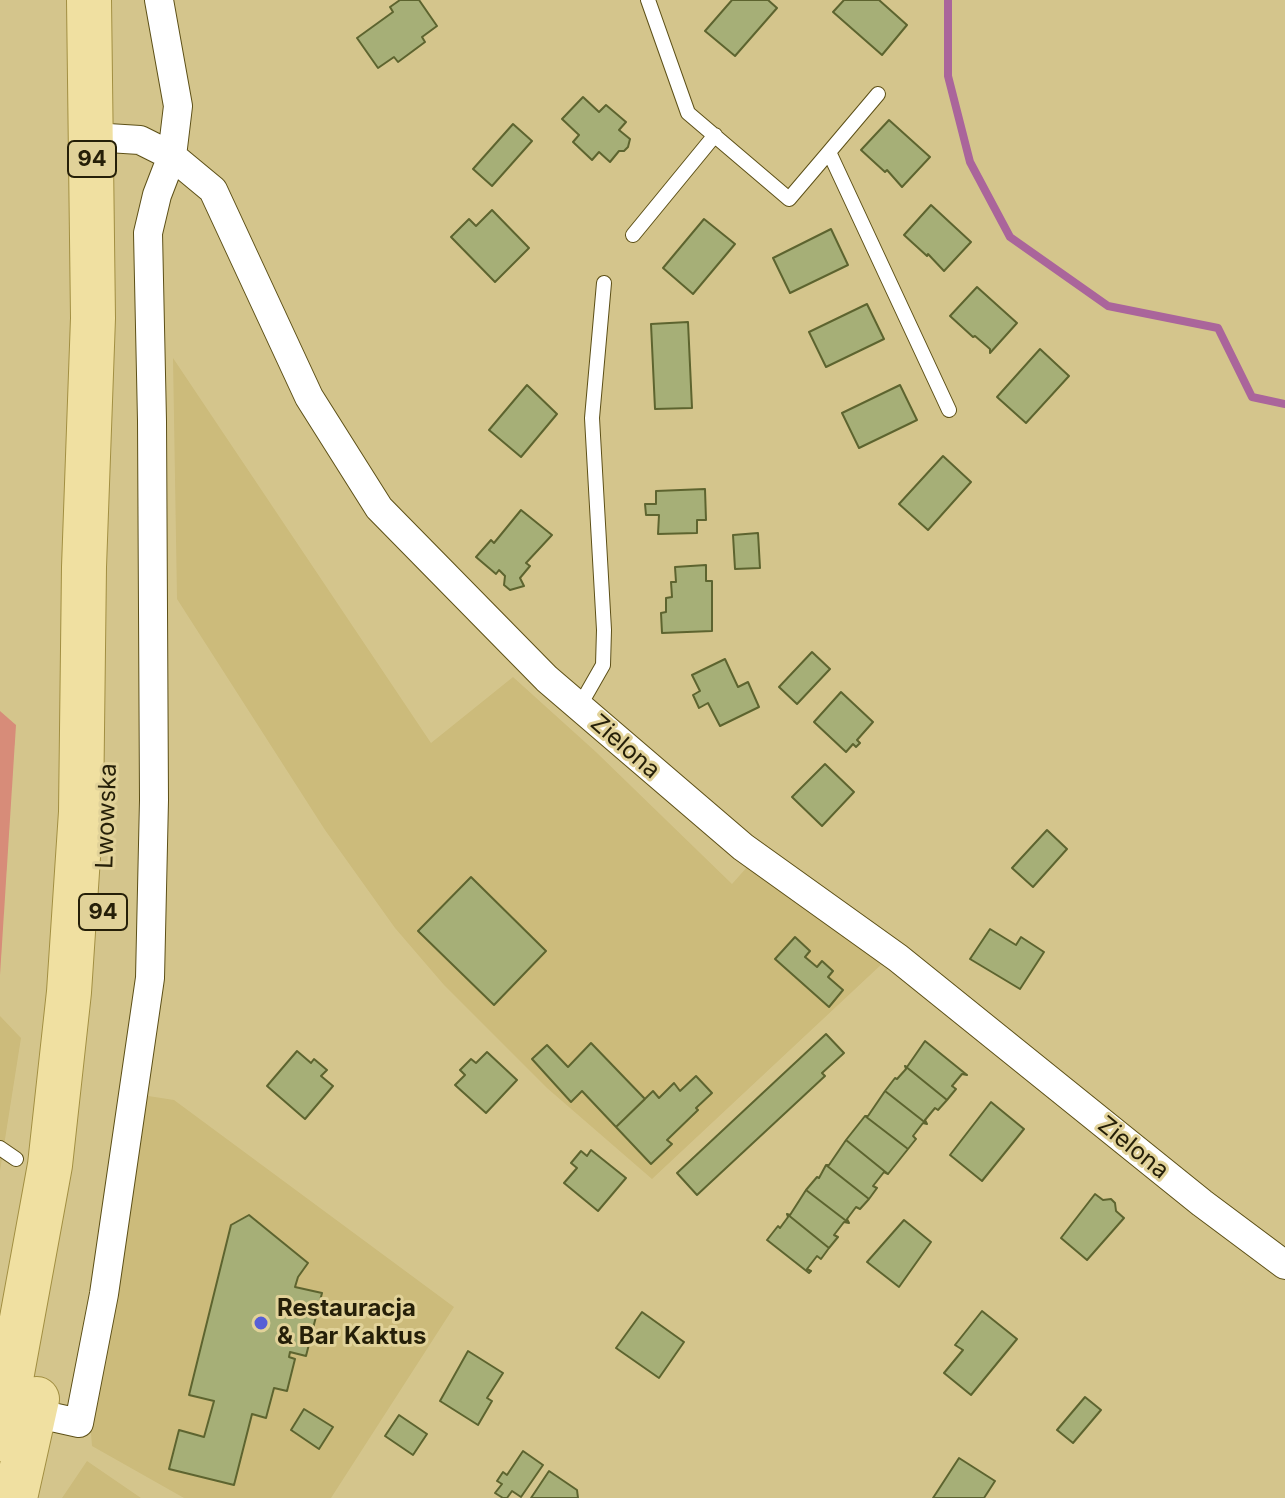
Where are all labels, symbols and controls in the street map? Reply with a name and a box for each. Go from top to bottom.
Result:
road number: 94 [68,141,116,177]
street label: Zielona [584,709,666,785]
street label: Lwowska [91,763,123,869]
road number: 94 [79,894,127,930]
street label: Zielona [1092,1111,1174,1185]
place label: Restauracja & Bar Kaktus [277,1295,426,1351]
marker: Restauracja & Bar Kaktus [252,1314,270,1332]

